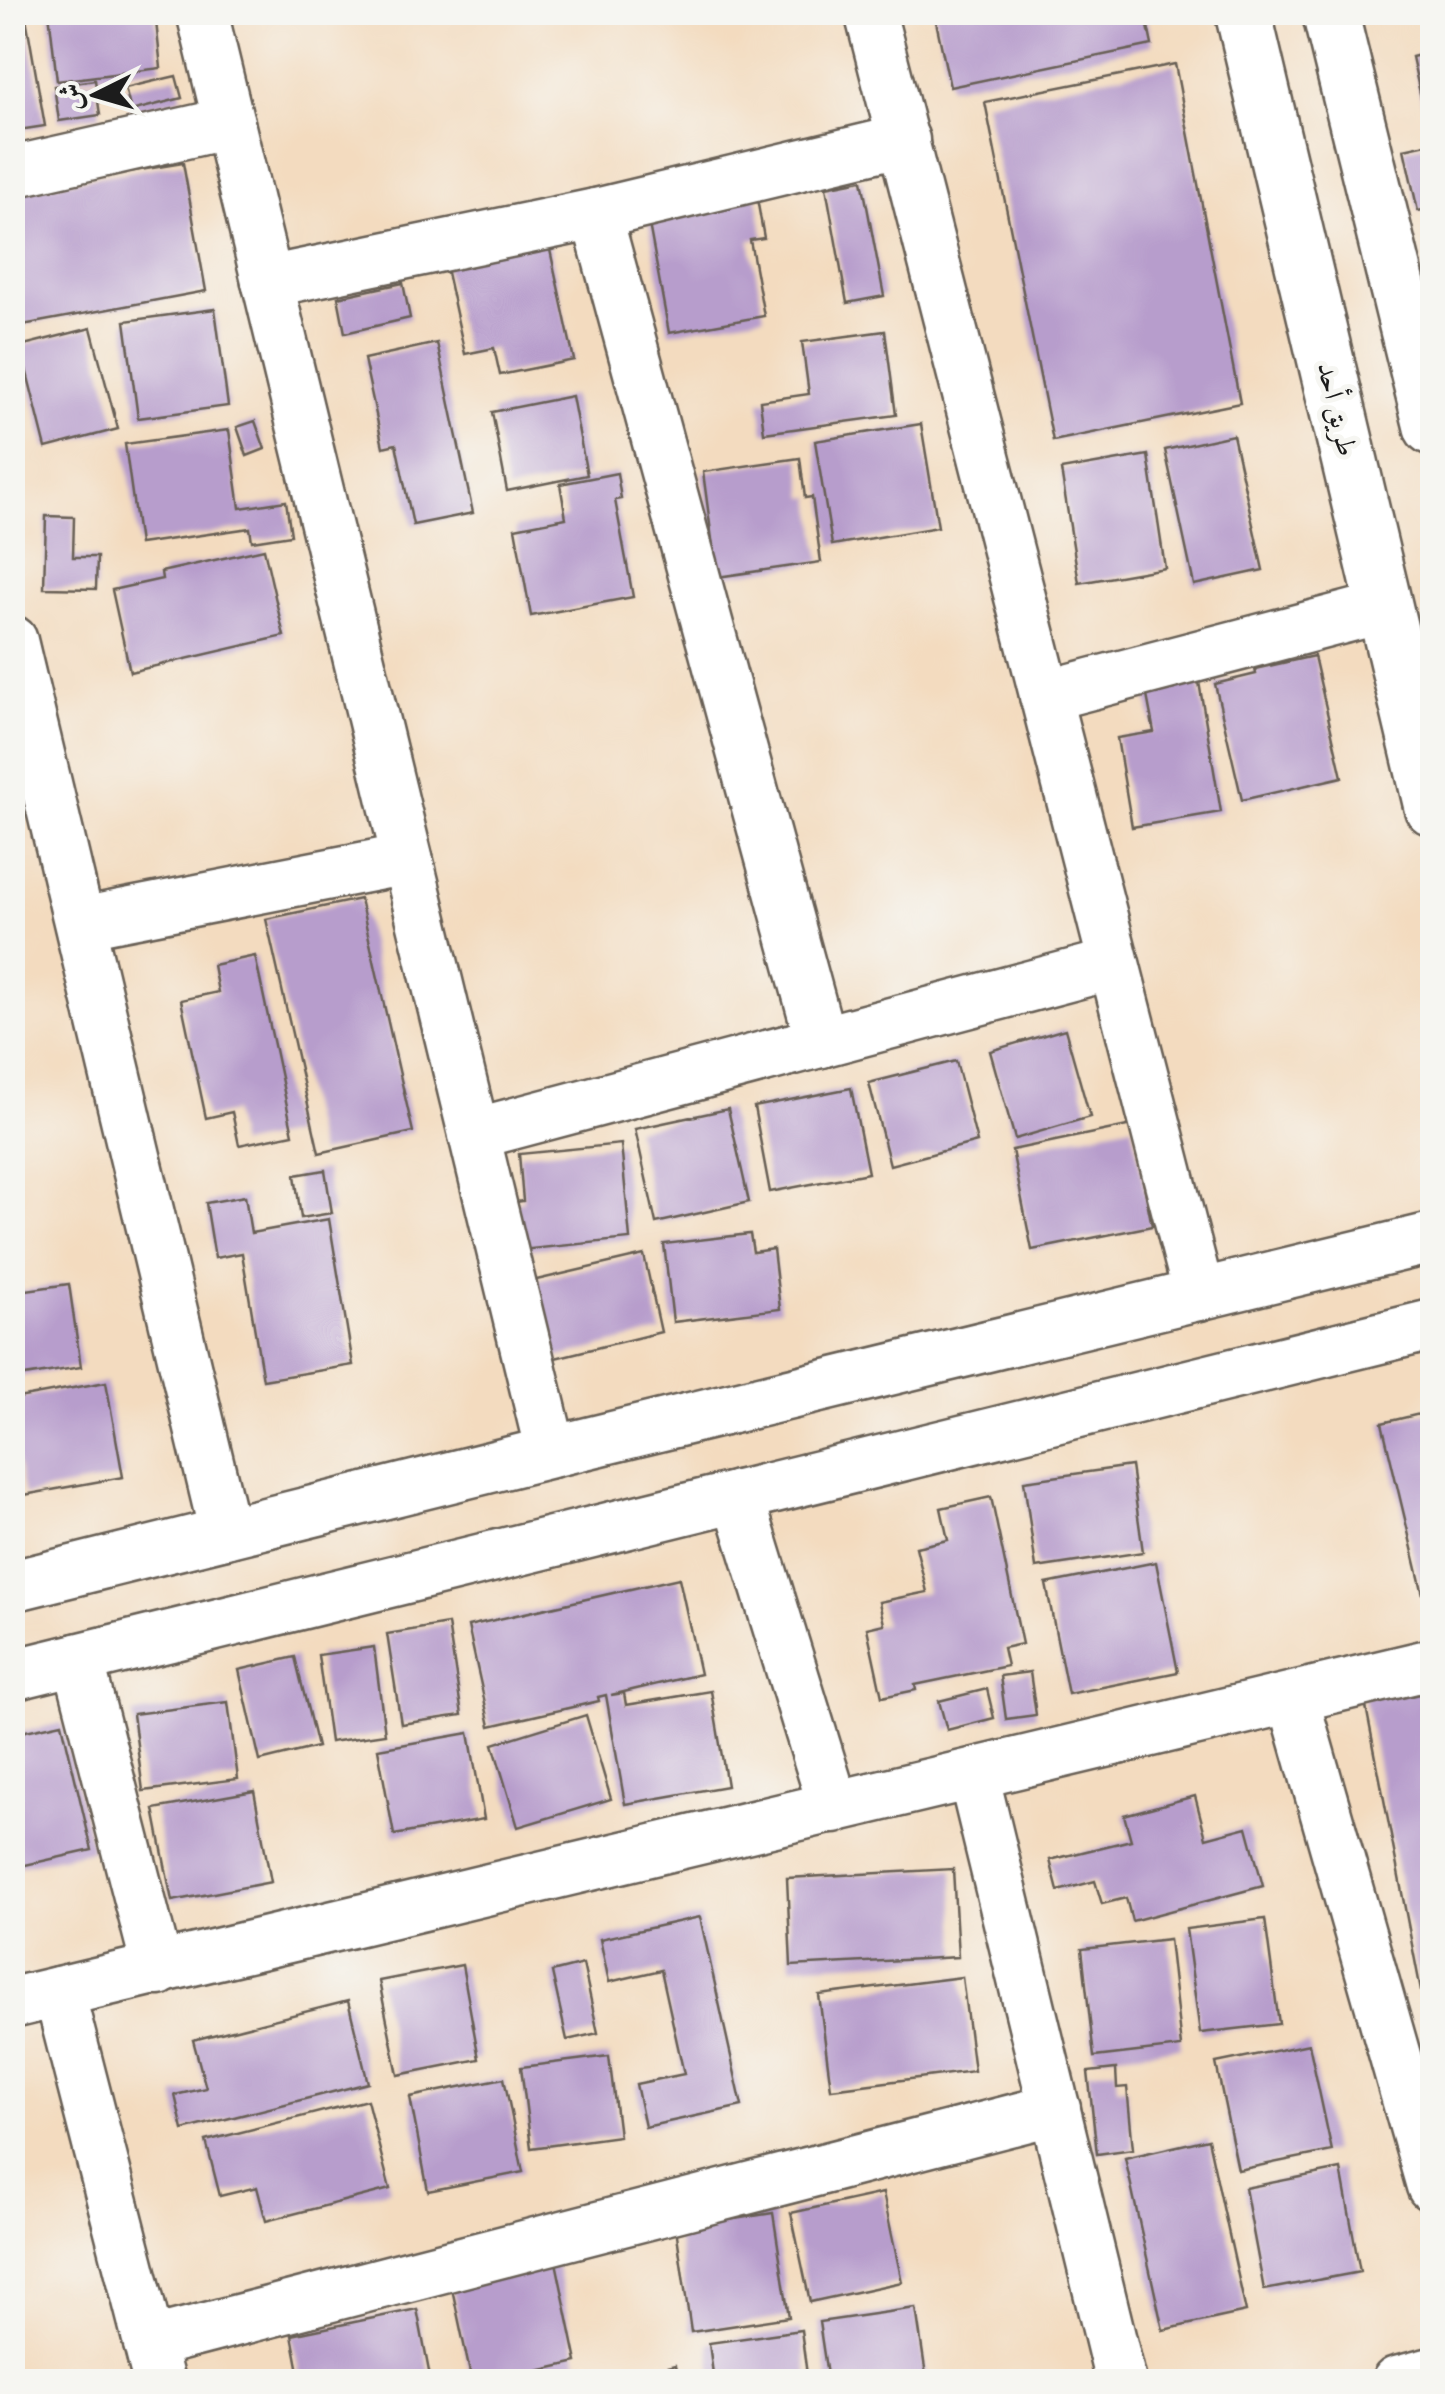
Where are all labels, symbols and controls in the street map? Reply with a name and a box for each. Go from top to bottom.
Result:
north arrow [45,45,145,145]
text: ش [52,82,88,112]
street label: طريق أحد [1310,358,1367,460]

